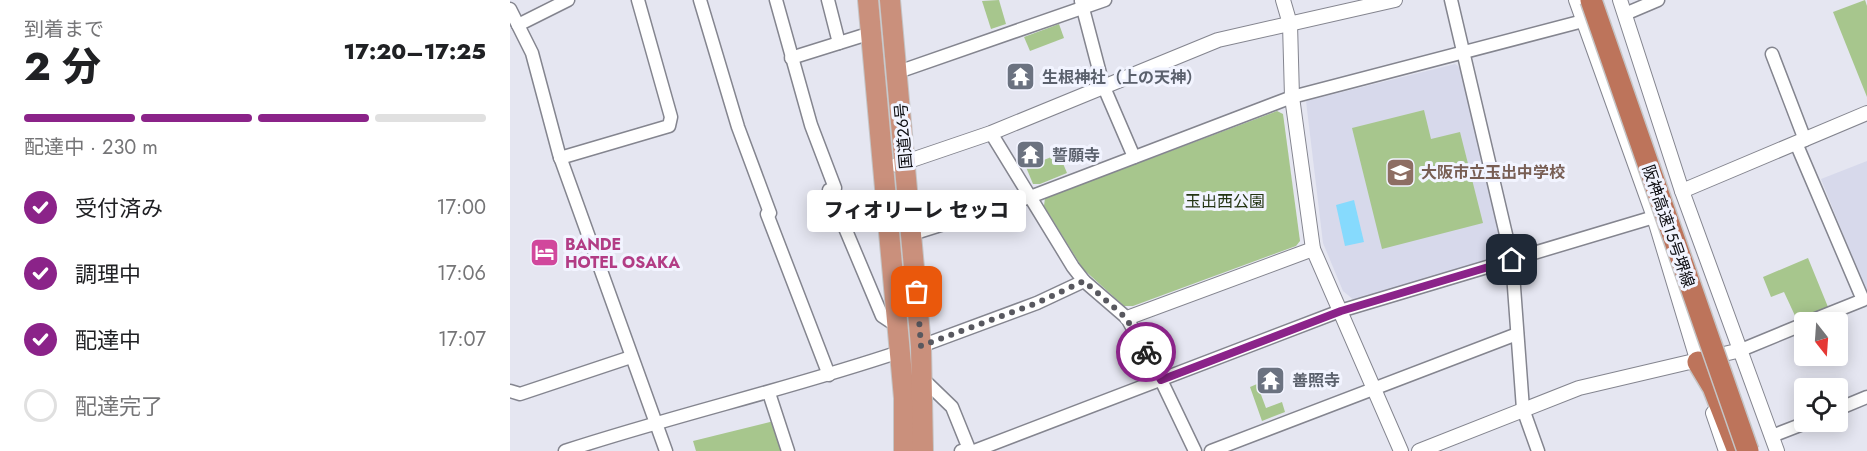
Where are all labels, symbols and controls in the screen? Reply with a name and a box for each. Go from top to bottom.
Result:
text: 到着まで [24,15,104,44]
text: 17:20–17:25 [344,35,486,67]
text: 2 分 [24,38,101,95]
temple icon: 生根神社（上の天神） [1005,61,1037,93]
place label: 生根神社（上の天神） [1042,66,1202,89]
street label: 国道26号 [889,102,918,170]
text: 配達中 · 230 m [24,133,158,162]
temple icon: 誓願寺 [1015,139,1047,171]
place label: 誓願寺 [1052,144,1100,167]
school or university icon: 大阪市立玉出中学校 [1384,156,1416,188]
place label: 大阪市立玉出中学校 [1421,161,1565,184]
street label: 阪神高速15号堺線 [1637,162,1700,291]
callout: フィオリーレ セッコ [808,190,1026,232]
park label: 玉出西公園 [1185,190,1265,213]
icon: check [24,191,57,224]
text: 受付済み [75,192,163,224]
text: 17:00 [437,193,486,222]
text: フィオリーレ セッコ [824,196,1009,225]
place label: BANDE HOTEL OSAKA [565,233,680,274]
pin [1486,234,1537,285]
hotel icon: BANDE HOTEL OSAKA [528,237,560,269]
icon: home [1495,243,1528,276]
icon: check [24,257,57,290]
text: 調理中 [75,258,141,290]
text: 17:06 [437,259,486,288]
pin [891,266,942,317]
icon: bag [900,275,933,308]
north arrow [1794,312,1848,366]
map controls [1794,312,1848,432]
courier [1116,322,1176,382]
icon: check [24,323,57,356]
text: 配達中 [75,324,141,356]
text: 17:07 [438,325,486,354]
icon: bike [1130,336,1163,369]
temple icon: 善照寺 [1255,364,1287,396]
place label: 善照寺 [1292,369,1340,392]
button: locate [1794,378,1848,432]
text: 配達完了 [75,390,163,422]

